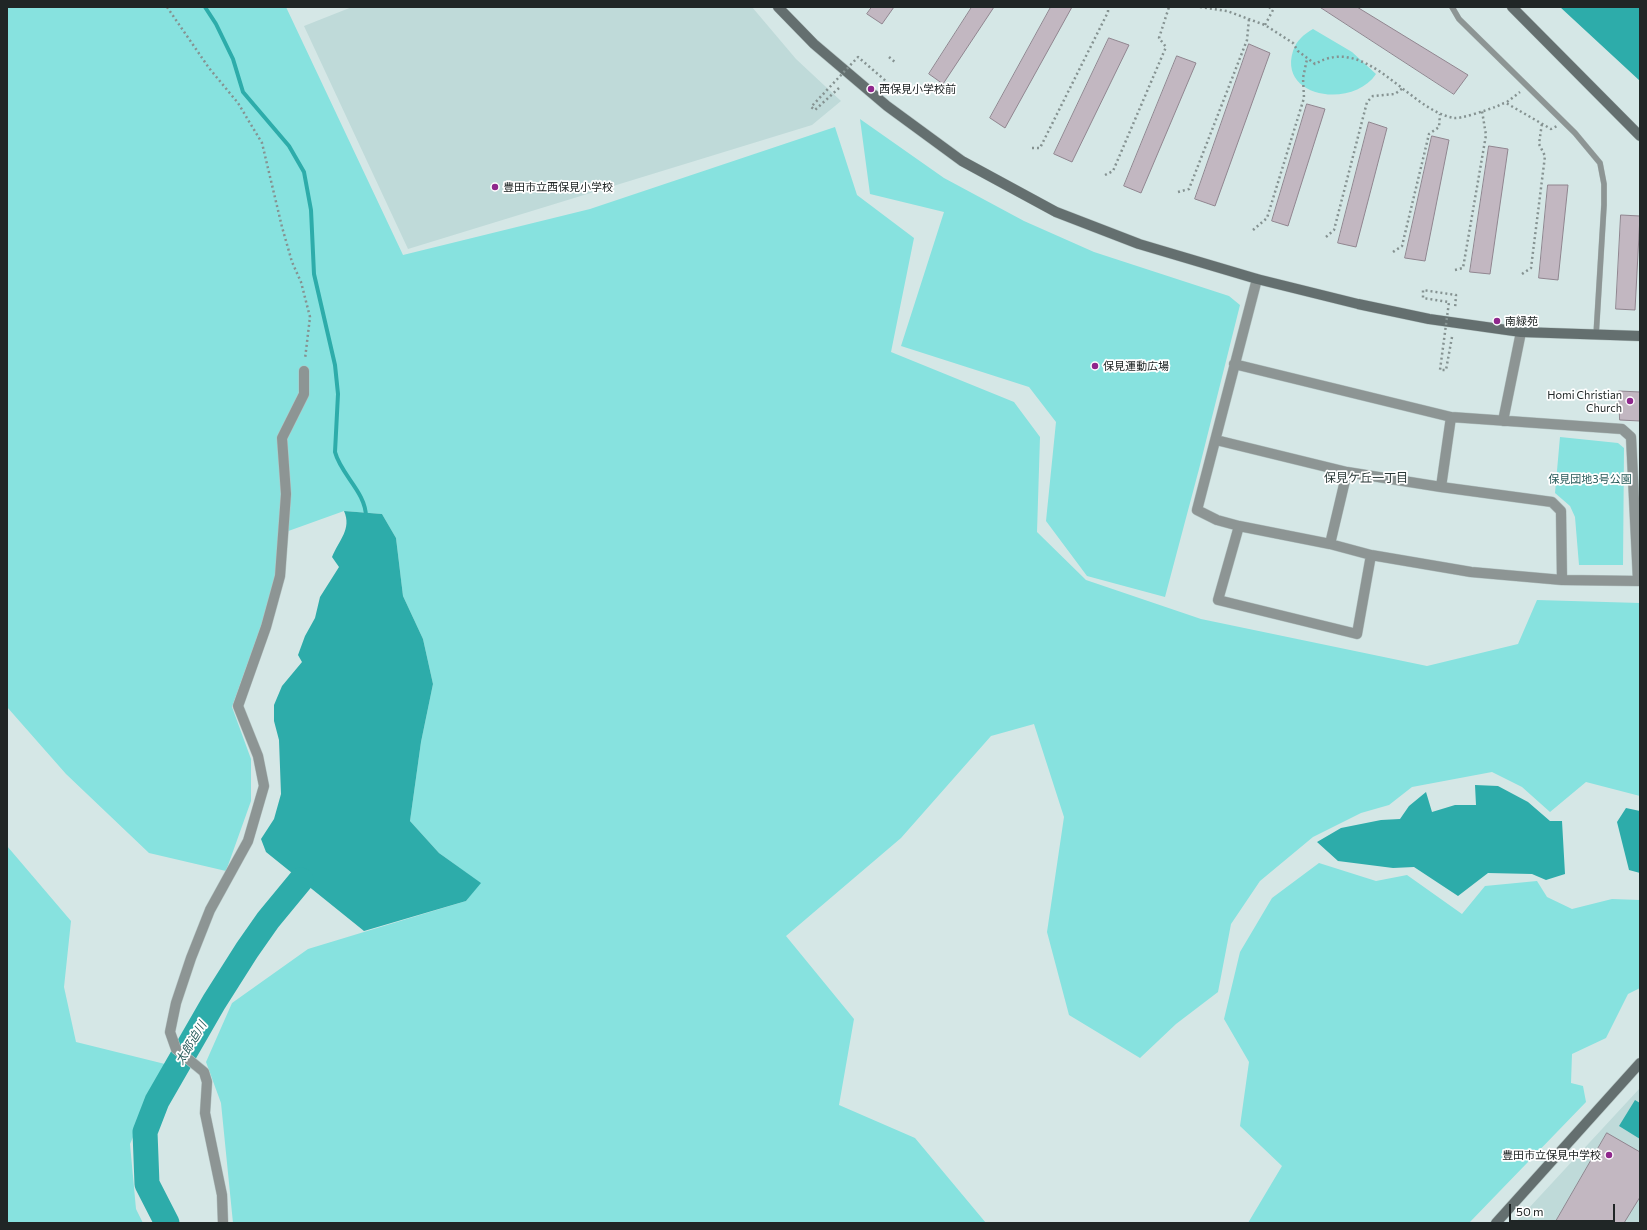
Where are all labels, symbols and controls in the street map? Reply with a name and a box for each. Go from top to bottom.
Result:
place label: 西保見小学校前 [879,82,956,96]
marker: 西保見小学校前 [866,84,876,94]
place label: 豊田市立西保見小学校 [503,180,613,194]
marker: 豊田市立西保見小学校 [490,182,500,192]
place label: 南緑苑 [1505,314,1538,328]
marker: 南緑苑 [1492,316,1502,326]
place label: 保見運動広場 [1103,359,1169,373]
marker: 保見運動広場 [1090,361,1100,371]
place label: Homi Christian Church [1547,388,1622,414]
marker: Homi Christian Church [1625,396,1635,406]
district label: 保見ケ丘一丁目 [1324,471,1408,485]
park label: 保見団地3号公園 [1548,472,1632,486]
water label: 太郎迫川 [172,1019,210,1067]
place label: 豊田市立保見中学校 [1502,1148,1601,1162]
marker: 豊田市立保見中学校 [1604,1150,1614,1160]
scale bar [1511,1196,1617,1222]
text: 50 m [1516,1204,1544,1218]

